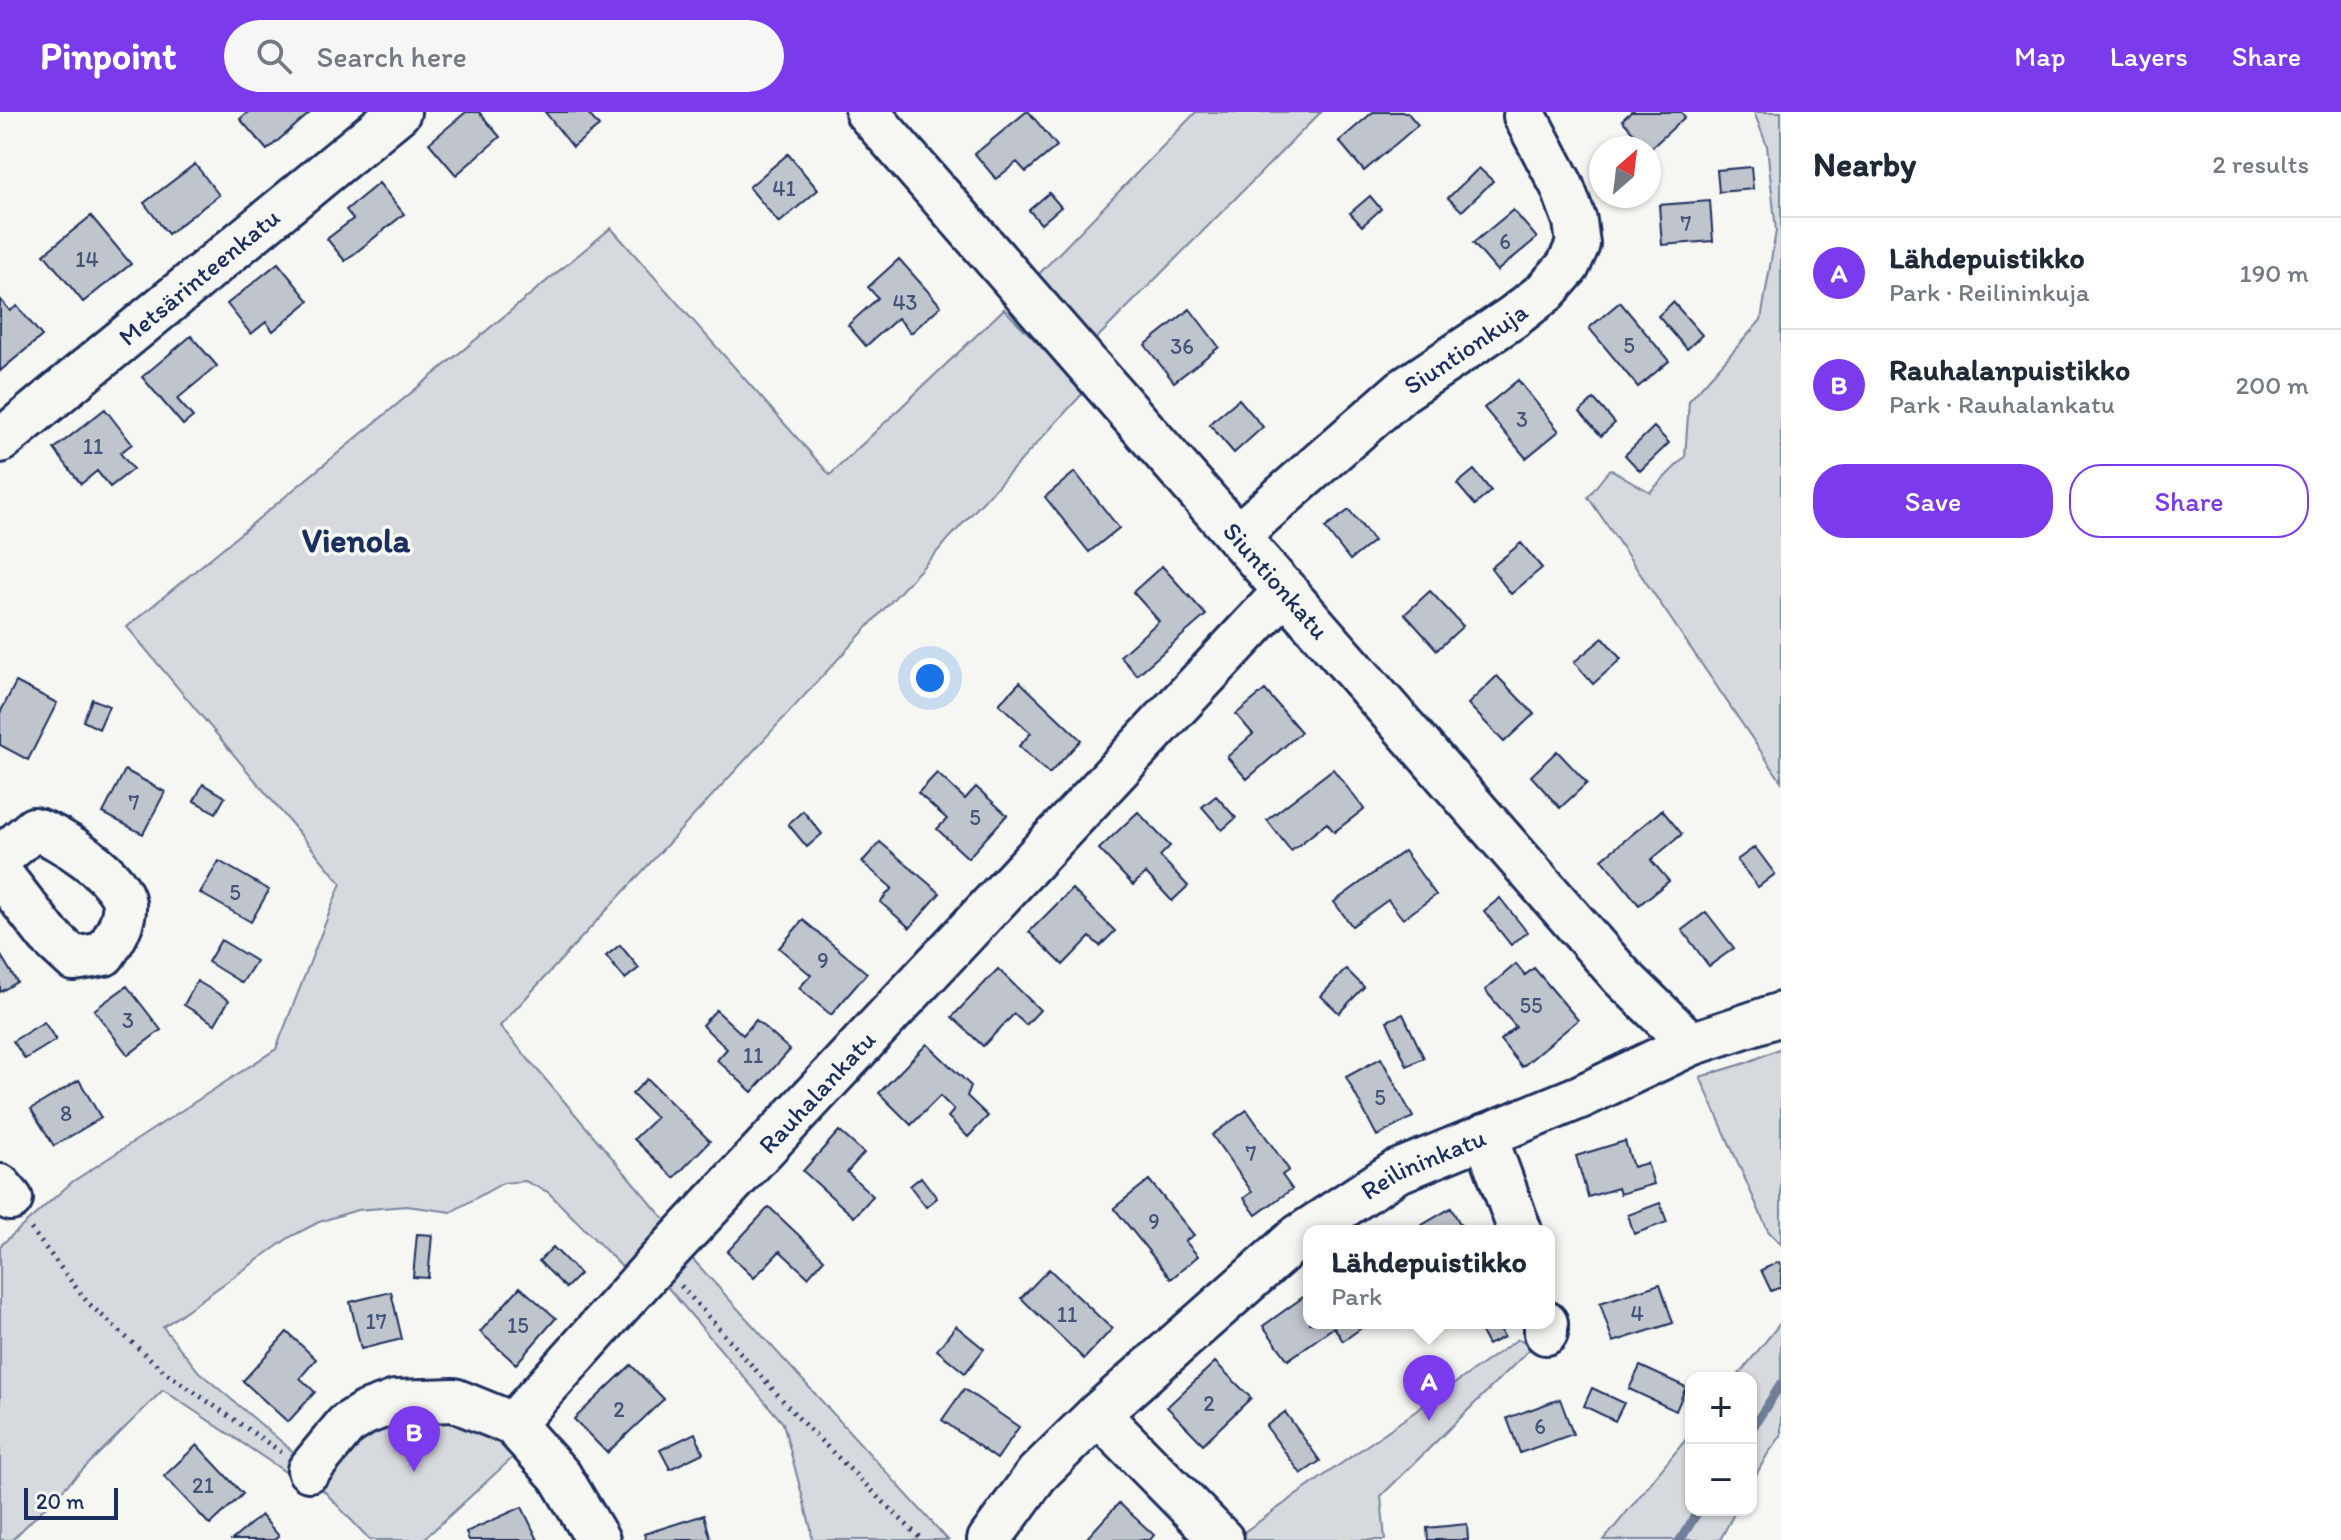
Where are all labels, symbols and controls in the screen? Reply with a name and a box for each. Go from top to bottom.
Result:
search box [224,20,784,92]
text: Pinpoint [40,33,176,79]
icon: search [252,34,296,78]
text: Search here [316,38,467,75]
text: Map [2014,39,2066,73]
text: Layers [2110,39,2188,73]
text: Share [2232,39,2301,73]
north arrow [1589,136,1661,208]
text: Nearby [1813,144,1916,185]
text: 2 results [2212,148,2309,180]
house number: 41 [772,175,796,202]
street label: Metsärinteenkatu [112,201,286,353]
house number: 7 [1681,210,1692,237]
house number: 6 [1499,228,1511,255]
text: Lähdepuistikko [1889,239,2085,276]
house number: 14 [75,246,99,273]
text: A [1831,257,1847,289]
text: 190 m [2240,257,2309,289]
text: Park · Reilininkuja [1889,276,2089,308]
house number: 43 [892,289,918,316]
street label: Siuntionkuja [1397,295,1534,401]
house number: 5 [1623,332,1635,359]
house number: 36 [1170,333,1194,360]
text: Rauhalanpuistikko [1889,351,2130,388]
text: B [1831,369,1847,401]
text: 200 m [2236,369,2309,401]
text: Park · Rauhalankatu [1889,388,2115,420]
house number: 3 [1516,406,1528,433]
house number: 11 [83,433,103,460]
button: Save [1813,464,2053,538]
button: Share [2069,464,2309,538]
street label: Siuntionkatu [1216,515,1336,646]
district label: Vienola [302,520,411,561]
your location [910,658,950,698]
house number: 7 [129,789,140,816]
house number: 5 [969,804,981,831]
house number: 5 [229,879,241,906]
house number: 9 [817,947,829,974]
house number: 55 [1519,992,1543,1019]
house number: 3 [122,1007,134,1034]
street label: Rauhalankatu [752,1024,882,1160]
house number: 11 [743,1042,763,1069]
house number: 5 [1374,1084,1386,1111]
house number: 8 [60,1100,72,1127]
street label: Reilininkatu [1355,1121,1490,1207]
house number: 7 [1246,1140,1257,1167]
house number: 9 [1148,1208,1160,1235]
popup [1303,1225,1555,1329]
text: Lähdepuistikko [1331,1243,1527,1280]
text: Park [1331,1280,1382,1312]
house number: 4 [1630,1300,1644,1327]
house number: 11 [1057,1301,1077,1328]
house number: 17 [365,1308,387,1335]
house number: 15 [507,1312,529,1339]
pin: A [1403,1355,1455,1421]
map controls [1685,1372,1757,1516]
button: + [1685,1372,1757,1444]
house number: 2 [1203,1390,1215,1417]
house number: 2 [613,1396,625,1423]
pin: B [388,1406,440,1472]
house number: 6 [1534,1413,1546,1440]
button: − [1685,1444,1757,1516]
house number: 21 [192,1472,214,1499]
scale bar [24,1484,118,1520]
text: 20 m [36,1488,85,1515]

